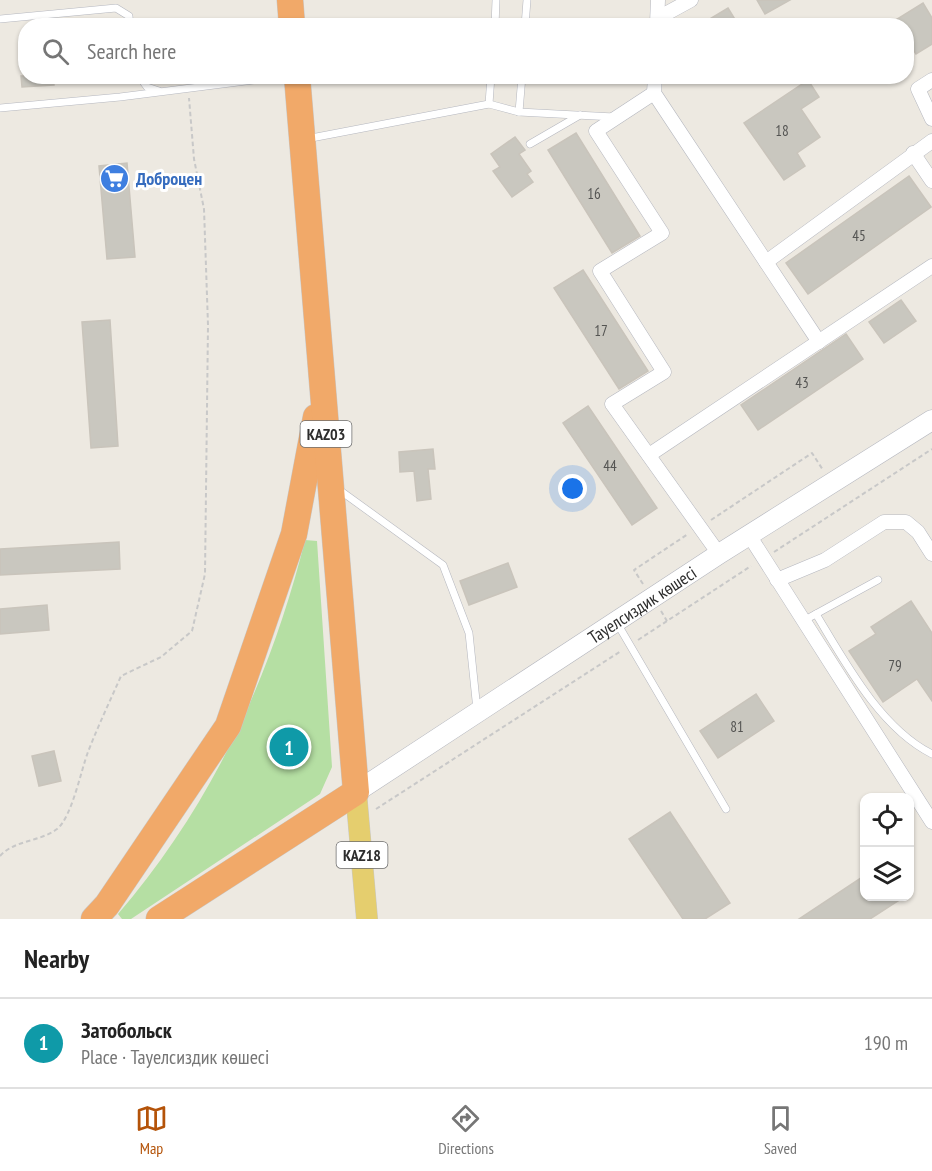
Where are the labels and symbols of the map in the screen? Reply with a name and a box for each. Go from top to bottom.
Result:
house number: 18 [775,121,789,140]
supermarket icon: Доброцен [99,162,131,194]
place label: Доброцен [136,167,202,190]
house number: 16 [587,184,601,203]
house number: 45 [852,226,866,245]
house number: 17 [594,321,608,340]
house number: 43 [795,373,809,392]
road number: KАZ03 [300,421,352,447]
house number: 44 [603,456,617,475]
your location [558,474,587,503]
street label: Тауелсиздик көшесі [583,561,701,648]
house number: 79 [888,656,902,675]
house number: 81 [730,717,744,736]
pin: 1 [270,724,308,770]
road number: KAZ18 [336,842,388,868]

